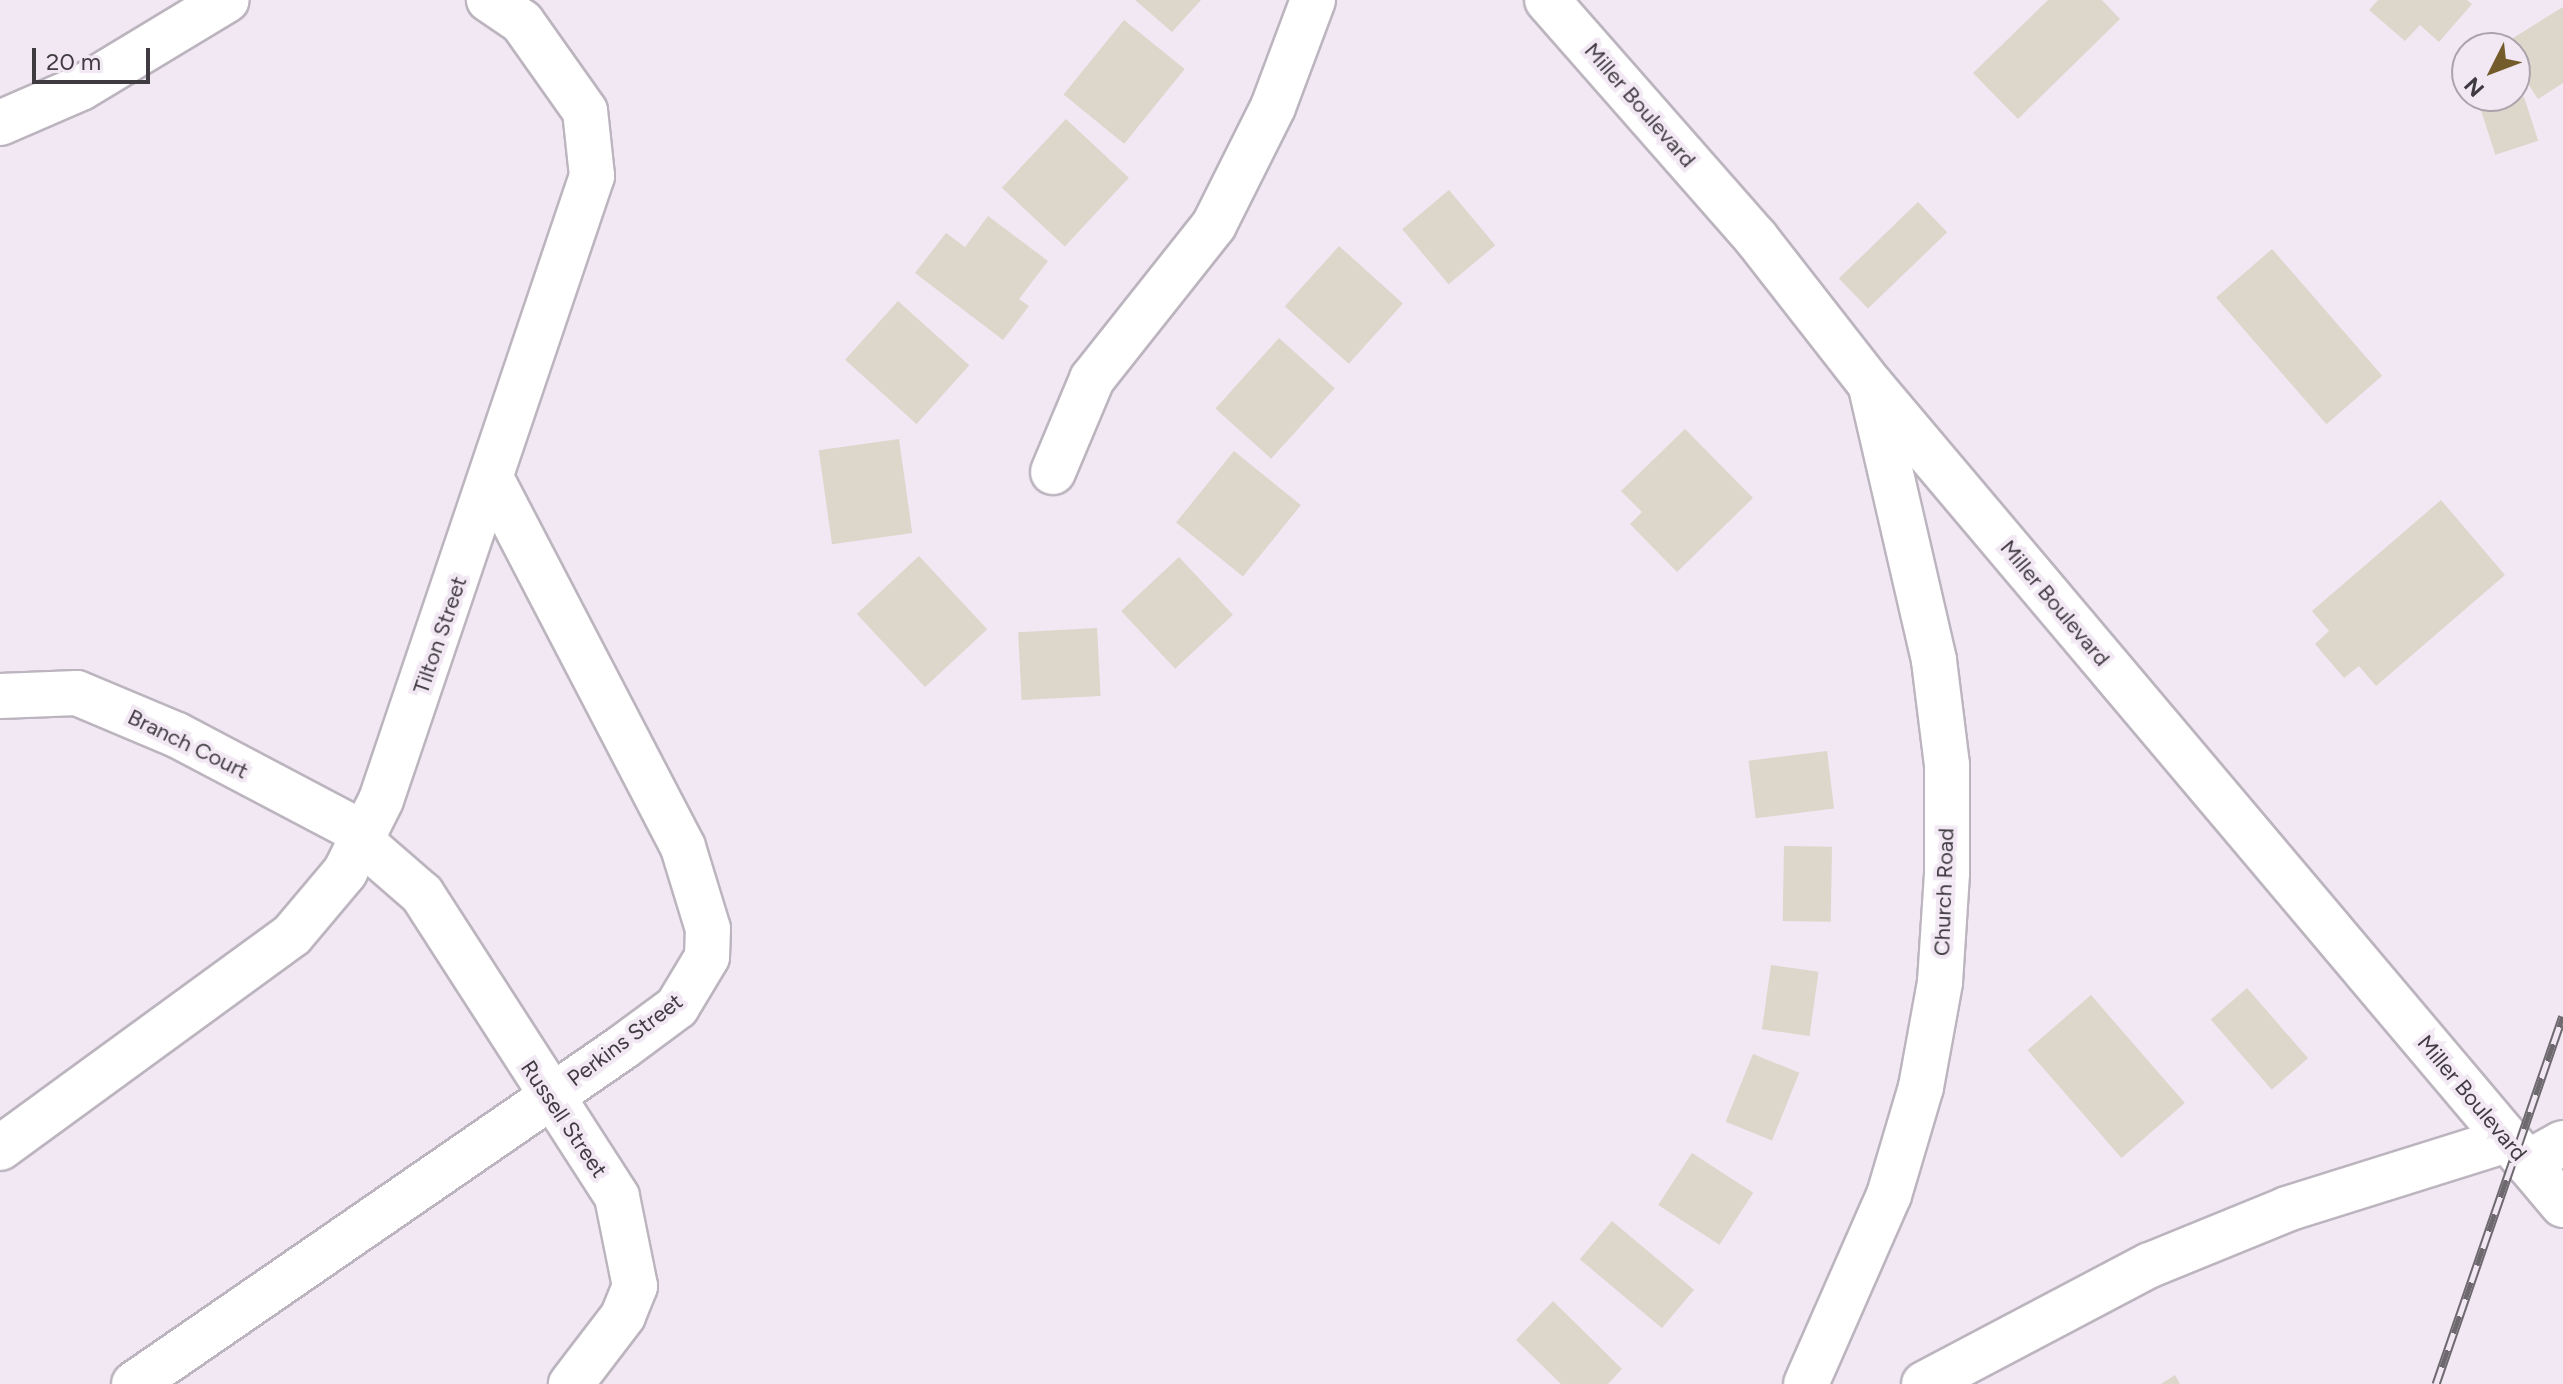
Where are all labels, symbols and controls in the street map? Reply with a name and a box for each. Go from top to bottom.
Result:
scale bar [36,32,154,82]
north arrow [2451,32,2531,112]
street label: Miller Boulevard [1579,37,1701,173]
text: 20 m [46,47,101,76]
text: N [2459,72,2490,102]
street label: Miller Boulevard [1995,535,2115,671]
street label: Tilton Street [408,573,472,697]
street label: Branch Court [124,704,252,784]
street label: Church Road [1929,828,1959,956]
street label: Perkins Street [562,988,688,1092]
street label: Miller Boulevard [2412,1030,2532,1166]
street label: Russell Street [515,1056,613,1182]

